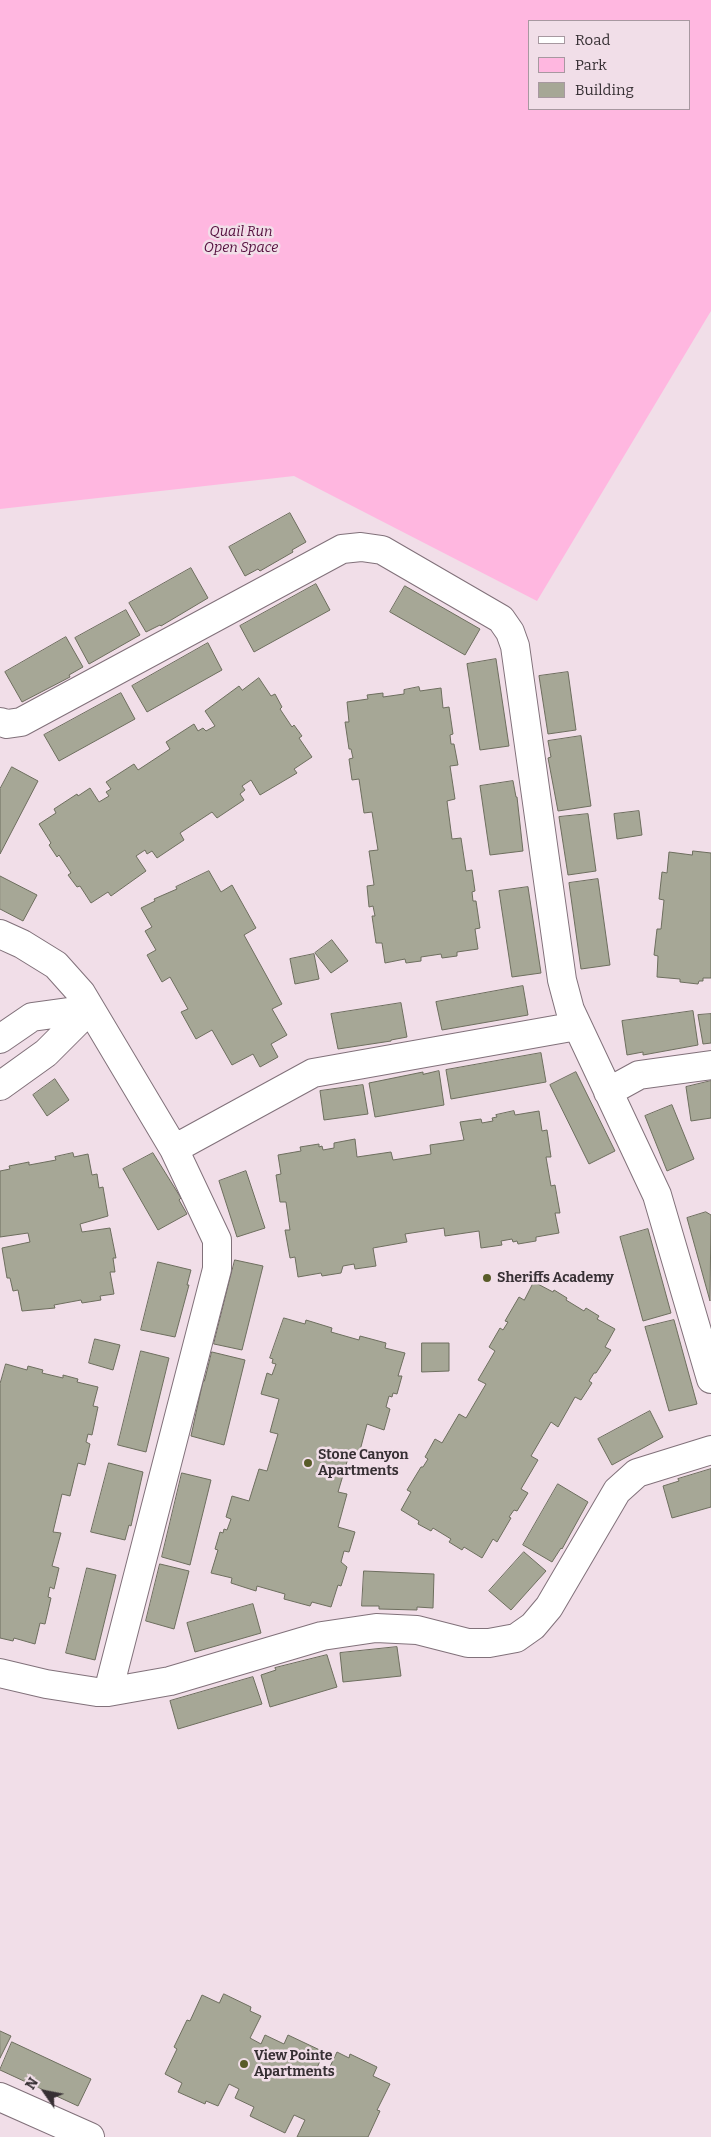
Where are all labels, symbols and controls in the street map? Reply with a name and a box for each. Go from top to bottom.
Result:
legend [528,20,691,110]
text: Road [575,31,610,49]
text: Park [575,56,607,74]
text: Building [575,81,634,99]
park label: Quail Run Open Space [204,224,278,256]
place label: Sheriffs Academy [497,1270,614,1286]
marker: Sheriffs Academy [481,1272,493,1284]
place label: Stone Canyon Apartments [318,1447,409,1480]
marker: Stone Canyon Apartments [302,1457,314,1469]
place label: View Pointe Apartments [254,2048,335,2080]
marker: View Pointe Apartments [238,2058,250,2070]
north arrow [20,2067,70,2117]
text: N [22,2074,42,2093]

